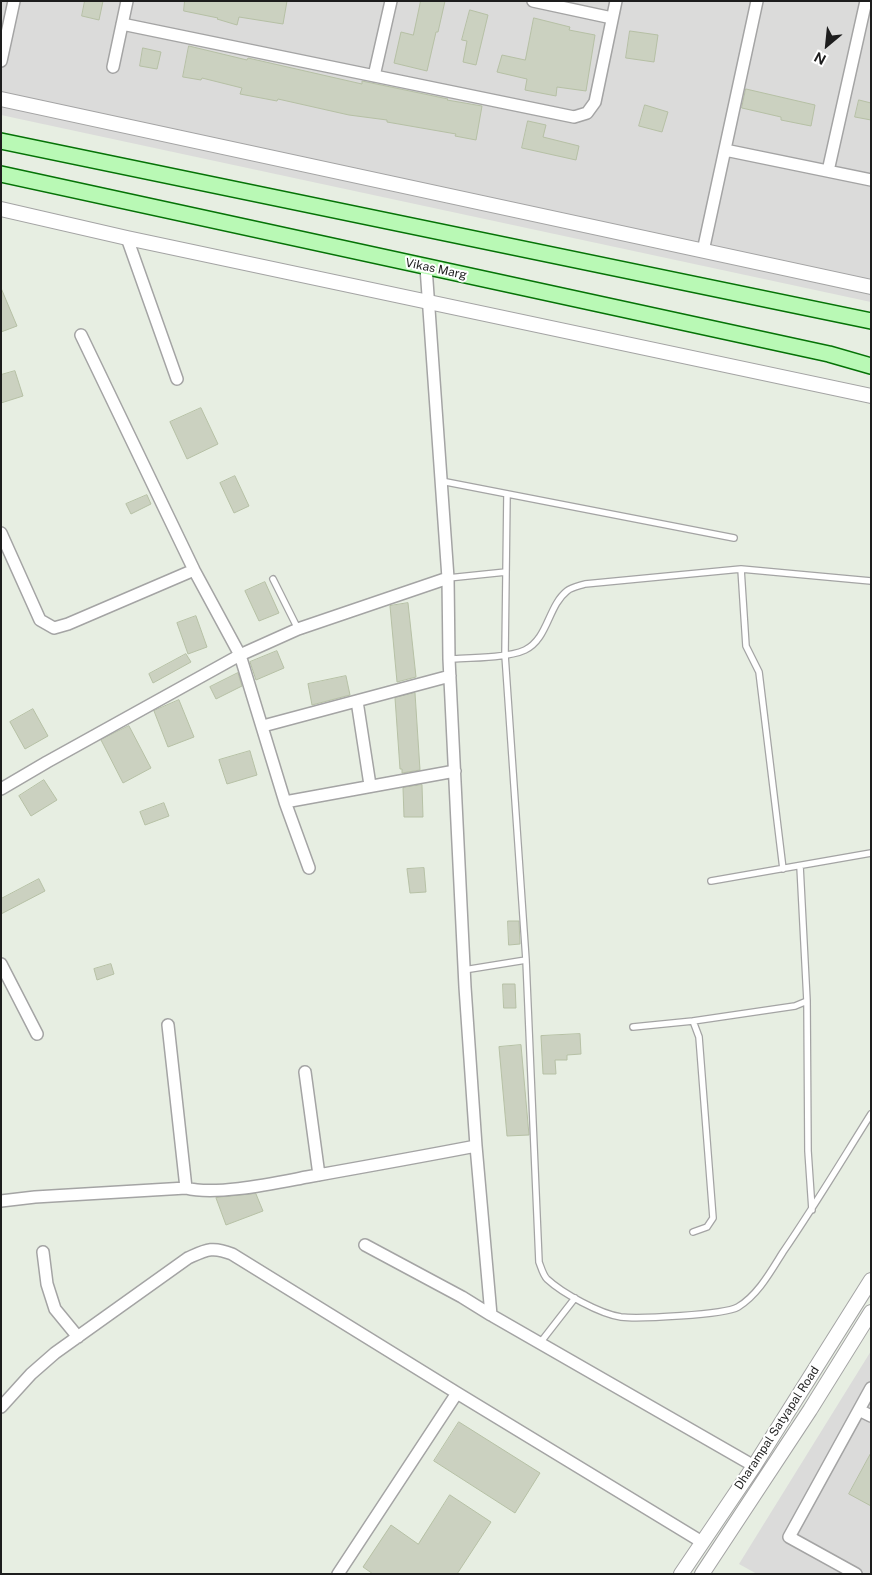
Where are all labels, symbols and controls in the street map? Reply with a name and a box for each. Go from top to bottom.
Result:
north arrow [802,20,852,70]
text: N [811,49,829,68]
street label: Vikas Marg [404,255,468,283]
street label: Dharampal Satyapal Road [732,1364,822,1492]

